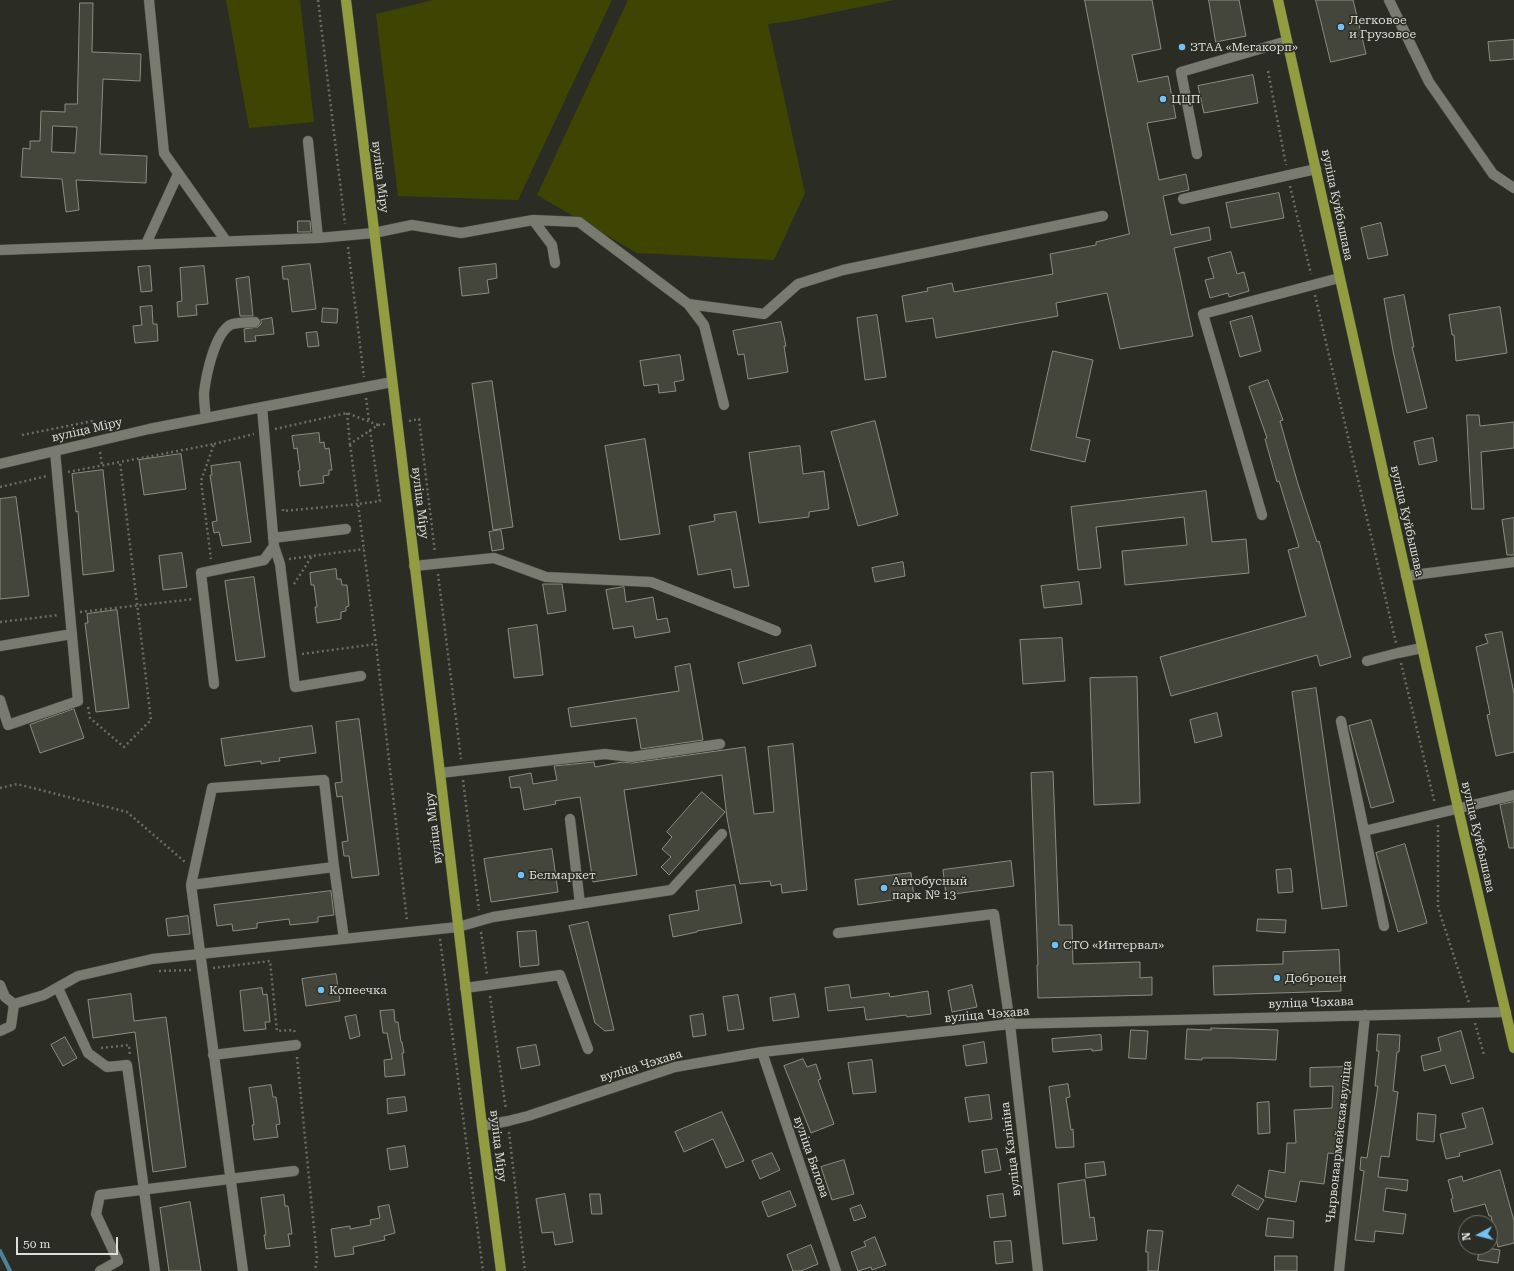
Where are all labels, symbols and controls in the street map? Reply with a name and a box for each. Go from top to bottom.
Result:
place label: Легковое и Грузовое [1349,13,1416,41]
marker: Легковое и Грузовое [1336,22,1346,32]
place label: ЗТАА «Мегакорп» [1190,40,1298,54]
marker: ЗТАА «Мегакорп» [1177,42,1187,52]
place label: ЦЦП [1171,92,1201,106]
marker: ЦЦП [1158,94,1168,104]
street label: вуліца Міру [368,140,392,214]
street label: вуліца Куйбышава [1318,148,1356,262]
street label: вуліца Міру [50,415,124,445]
street label: вуліца Куйбышава [1387,464,1427,578]
street label: вуліца Міру [408,466,432,540]
street label: вуліца Куйбышава [1458,780,1498,894]
street label: вуліца Міру [422,791,446,865]
place label: Белмаркет [529,868,596,882]
marker: Белмаркет [516,870,526,880]
place label: Автобусный парк № 13 [892,874,968,902]
marker: Автобусный парк № 13 [879,883,889,893]
place label: СТО «Интервал» [1063,938,1164,952]
marker: СТО «Интервал» [1050,940,1060,950]
place label: Доброцен [1285,971,1347,985]
marker: Доброцен [1272,973,1282,983]
place label: Копеечка [329,983,387,997]
marker: Копеечка [316,985,326,995]
street label: вуліца Чэхава [1268,994,1354,1012]
street label: вуліца Чэхава [944,1004,1030,1026]
street label: вуліца Чэхава [598,1047,684,1085]
street label: Чырвонаармейская вуліца [1323,1060,1355,1224]
street label: вуліца Калініна [998,1101,1024,1197]
street label: вуліца Міру [486,1109,510,1183]
street label: вуліца Бялова [790,1114,832,1200]
north arrow [1458,1215,1498,1255]
scale bar [18,1229,120,1255]
text: N [1460,1231,1474,1241]
text: 50 m [23,1237,50,1251]

